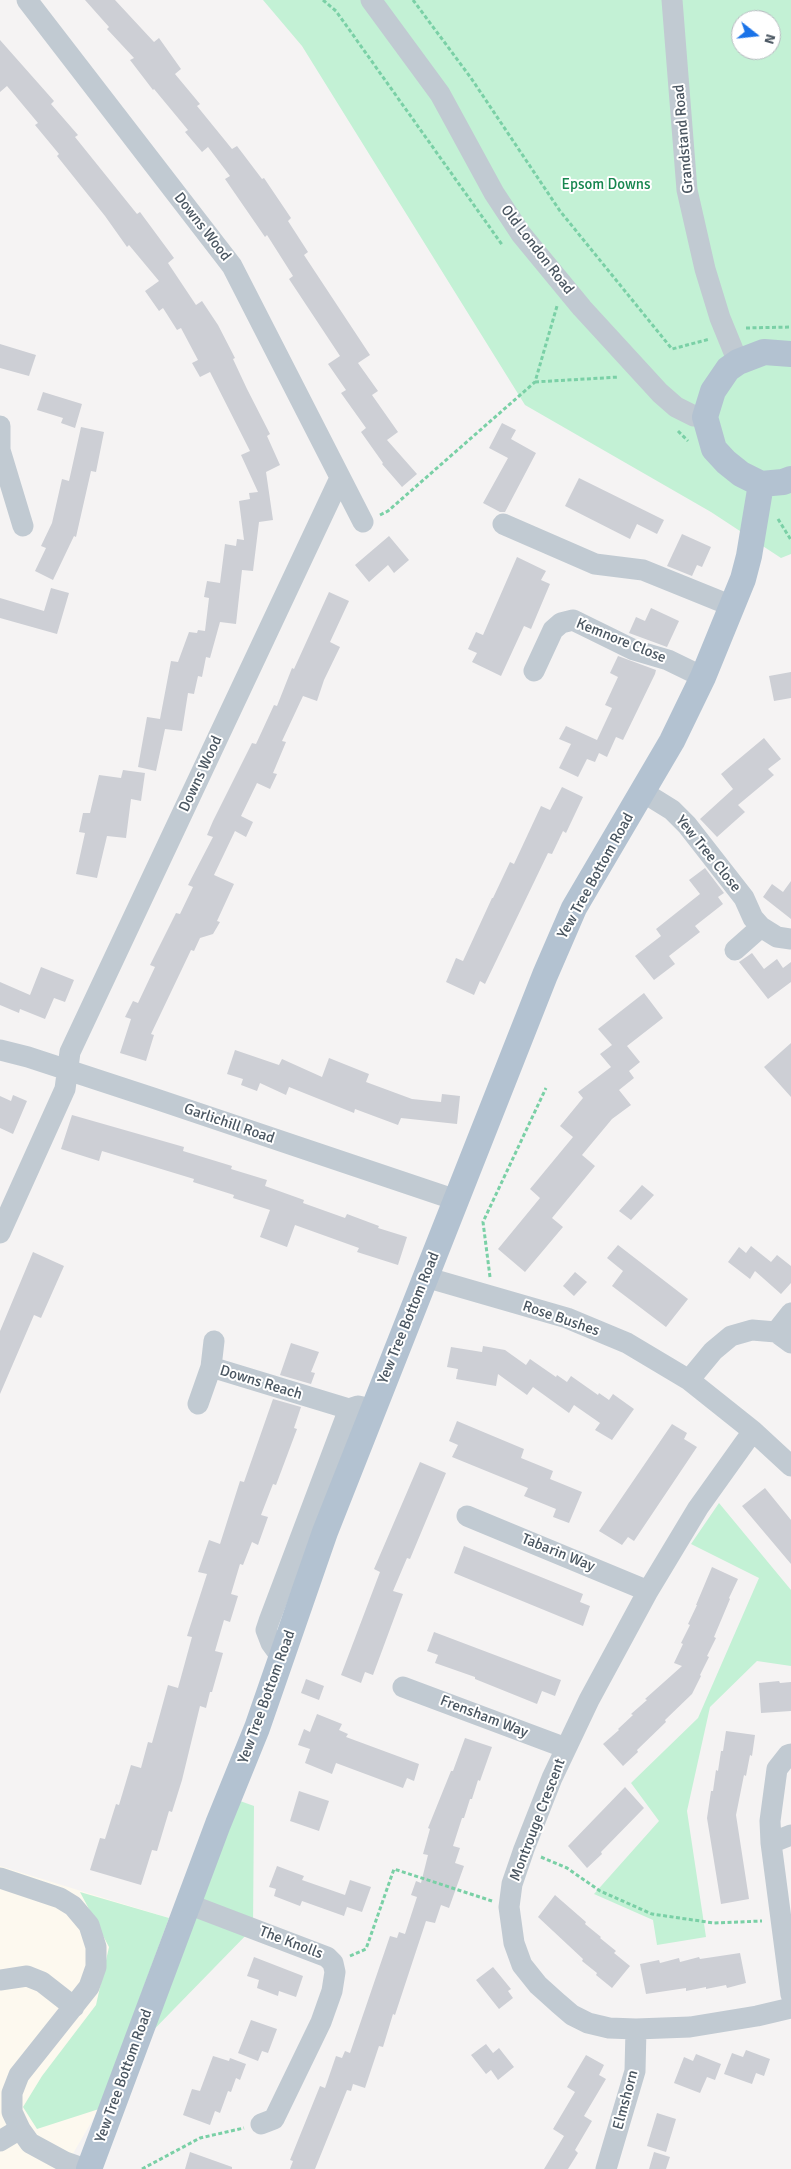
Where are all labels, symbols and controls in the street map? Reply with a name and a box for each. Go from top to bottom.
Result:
north arrow [731,10,781,60]
text: N [760,32,779,46]
street label: Grandstand Road [670,84,698,194]
park label: Epsom Downs [561,176,651,194]
street label: Downs Wood [170,189,234,265]
street label: Old London Road [497,202,577,298]
street label: Kemnore Close [573,615,669,667]
street label: Downs Wood [176,733,226,815]
street label: Yew Tree Bottom Road [554,810,638,942]
street label: Yew Tree Close [672,812,744,896]
street label: Garlichill Road [181,1100,277,1148]
street label: Yew Tree Bottom Road [374,1249,444,1387]
street label: Rose Bushes [520,1297,602,1341]
street label: Downs Reach [218,1362,304,1404]
street label: Tabarin Way [519,1530,597,1576]
street label: Yew Tree Bottom Road [234,1628,300,1766]
street label: Frensham Way [438,1692,530,1742]
street label: Montrouge Crescent [506,1756,570,1884]
street label: The Knolls [257,1923,325,1963]
street label: Yew Tree Bottom Road [91,2007,157,2145]
street label: Elmshorn [609,2068,643,2132]

